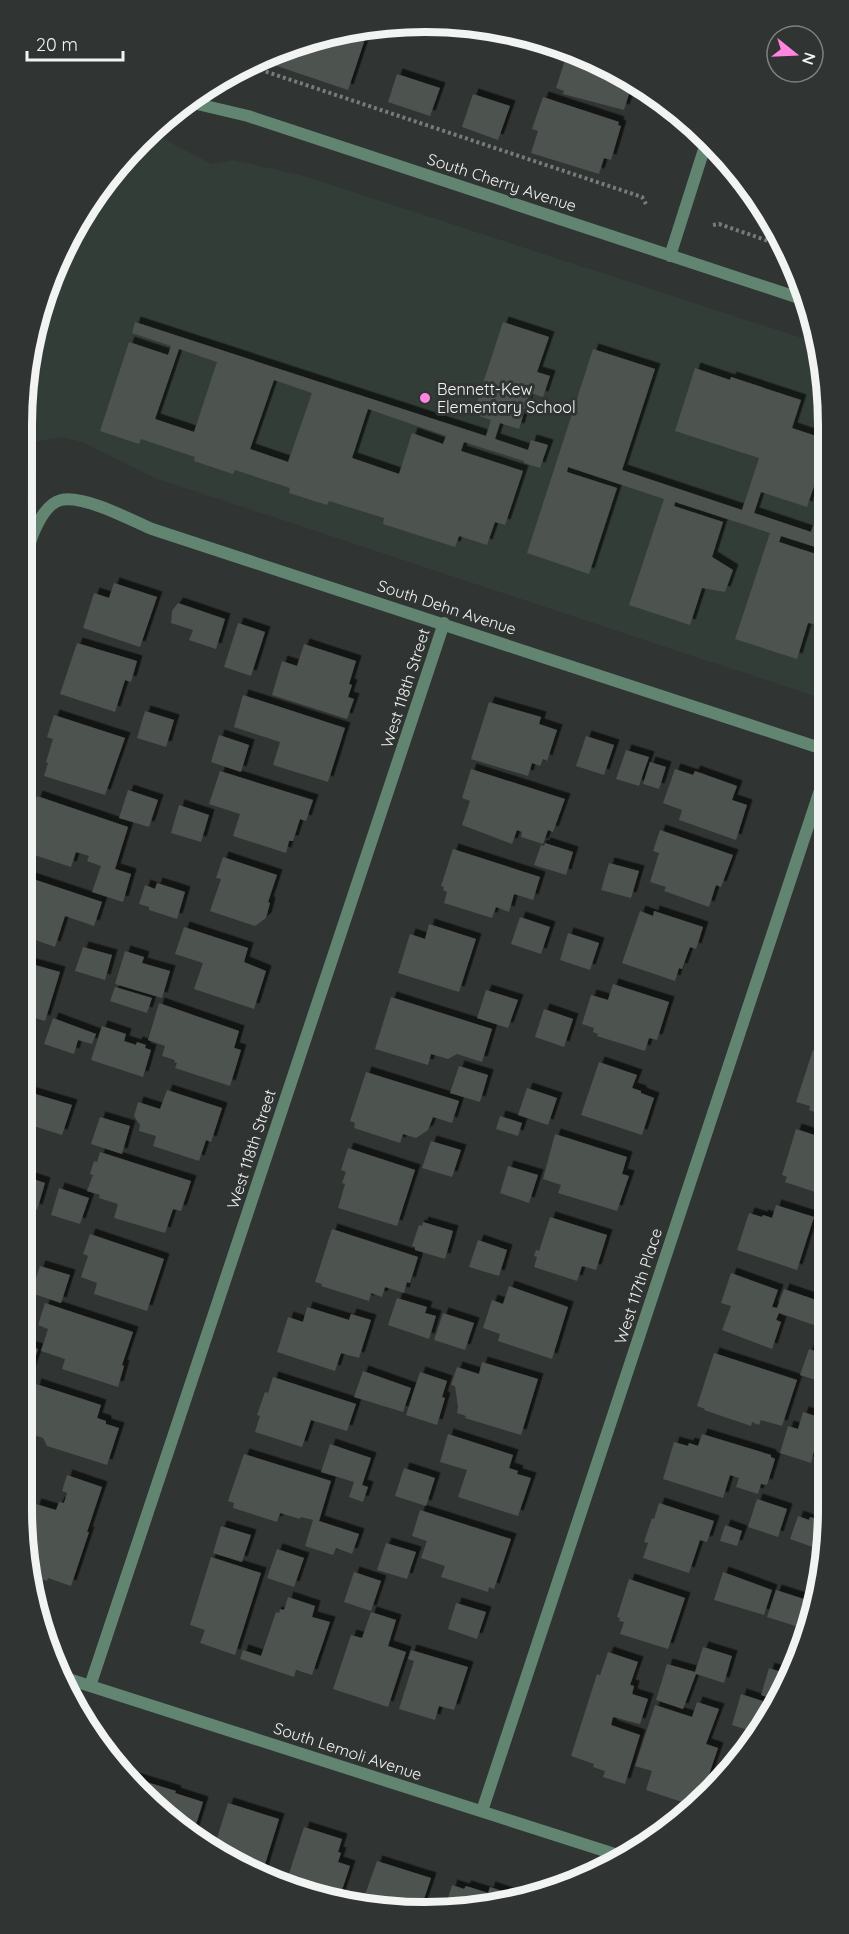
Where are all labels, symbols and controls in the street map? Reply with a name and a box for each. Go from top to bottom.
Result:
scale bar [27,24,123,62]
north arrow [765,24,825,84]
text: 20 m [36,33,78,56]
text: N [798,50,821,67]
street label: South Cherry Avenue [425,148,579,216]
place label: Bennett-Kew Elementary School [437,379,576,417]
marker: Bennett-Kew Elementary School [418,391,432,405]
street label: South Dehn Avenue [375,575,519,639]
street label: West 118th Street [376,626,434,750]
street label: West 118th Street [222,1087,280,1211]
street label: West 117th Place [610,1225,666,1347]
street label: South Lemoli Avenue [271,1718,425,1784]

